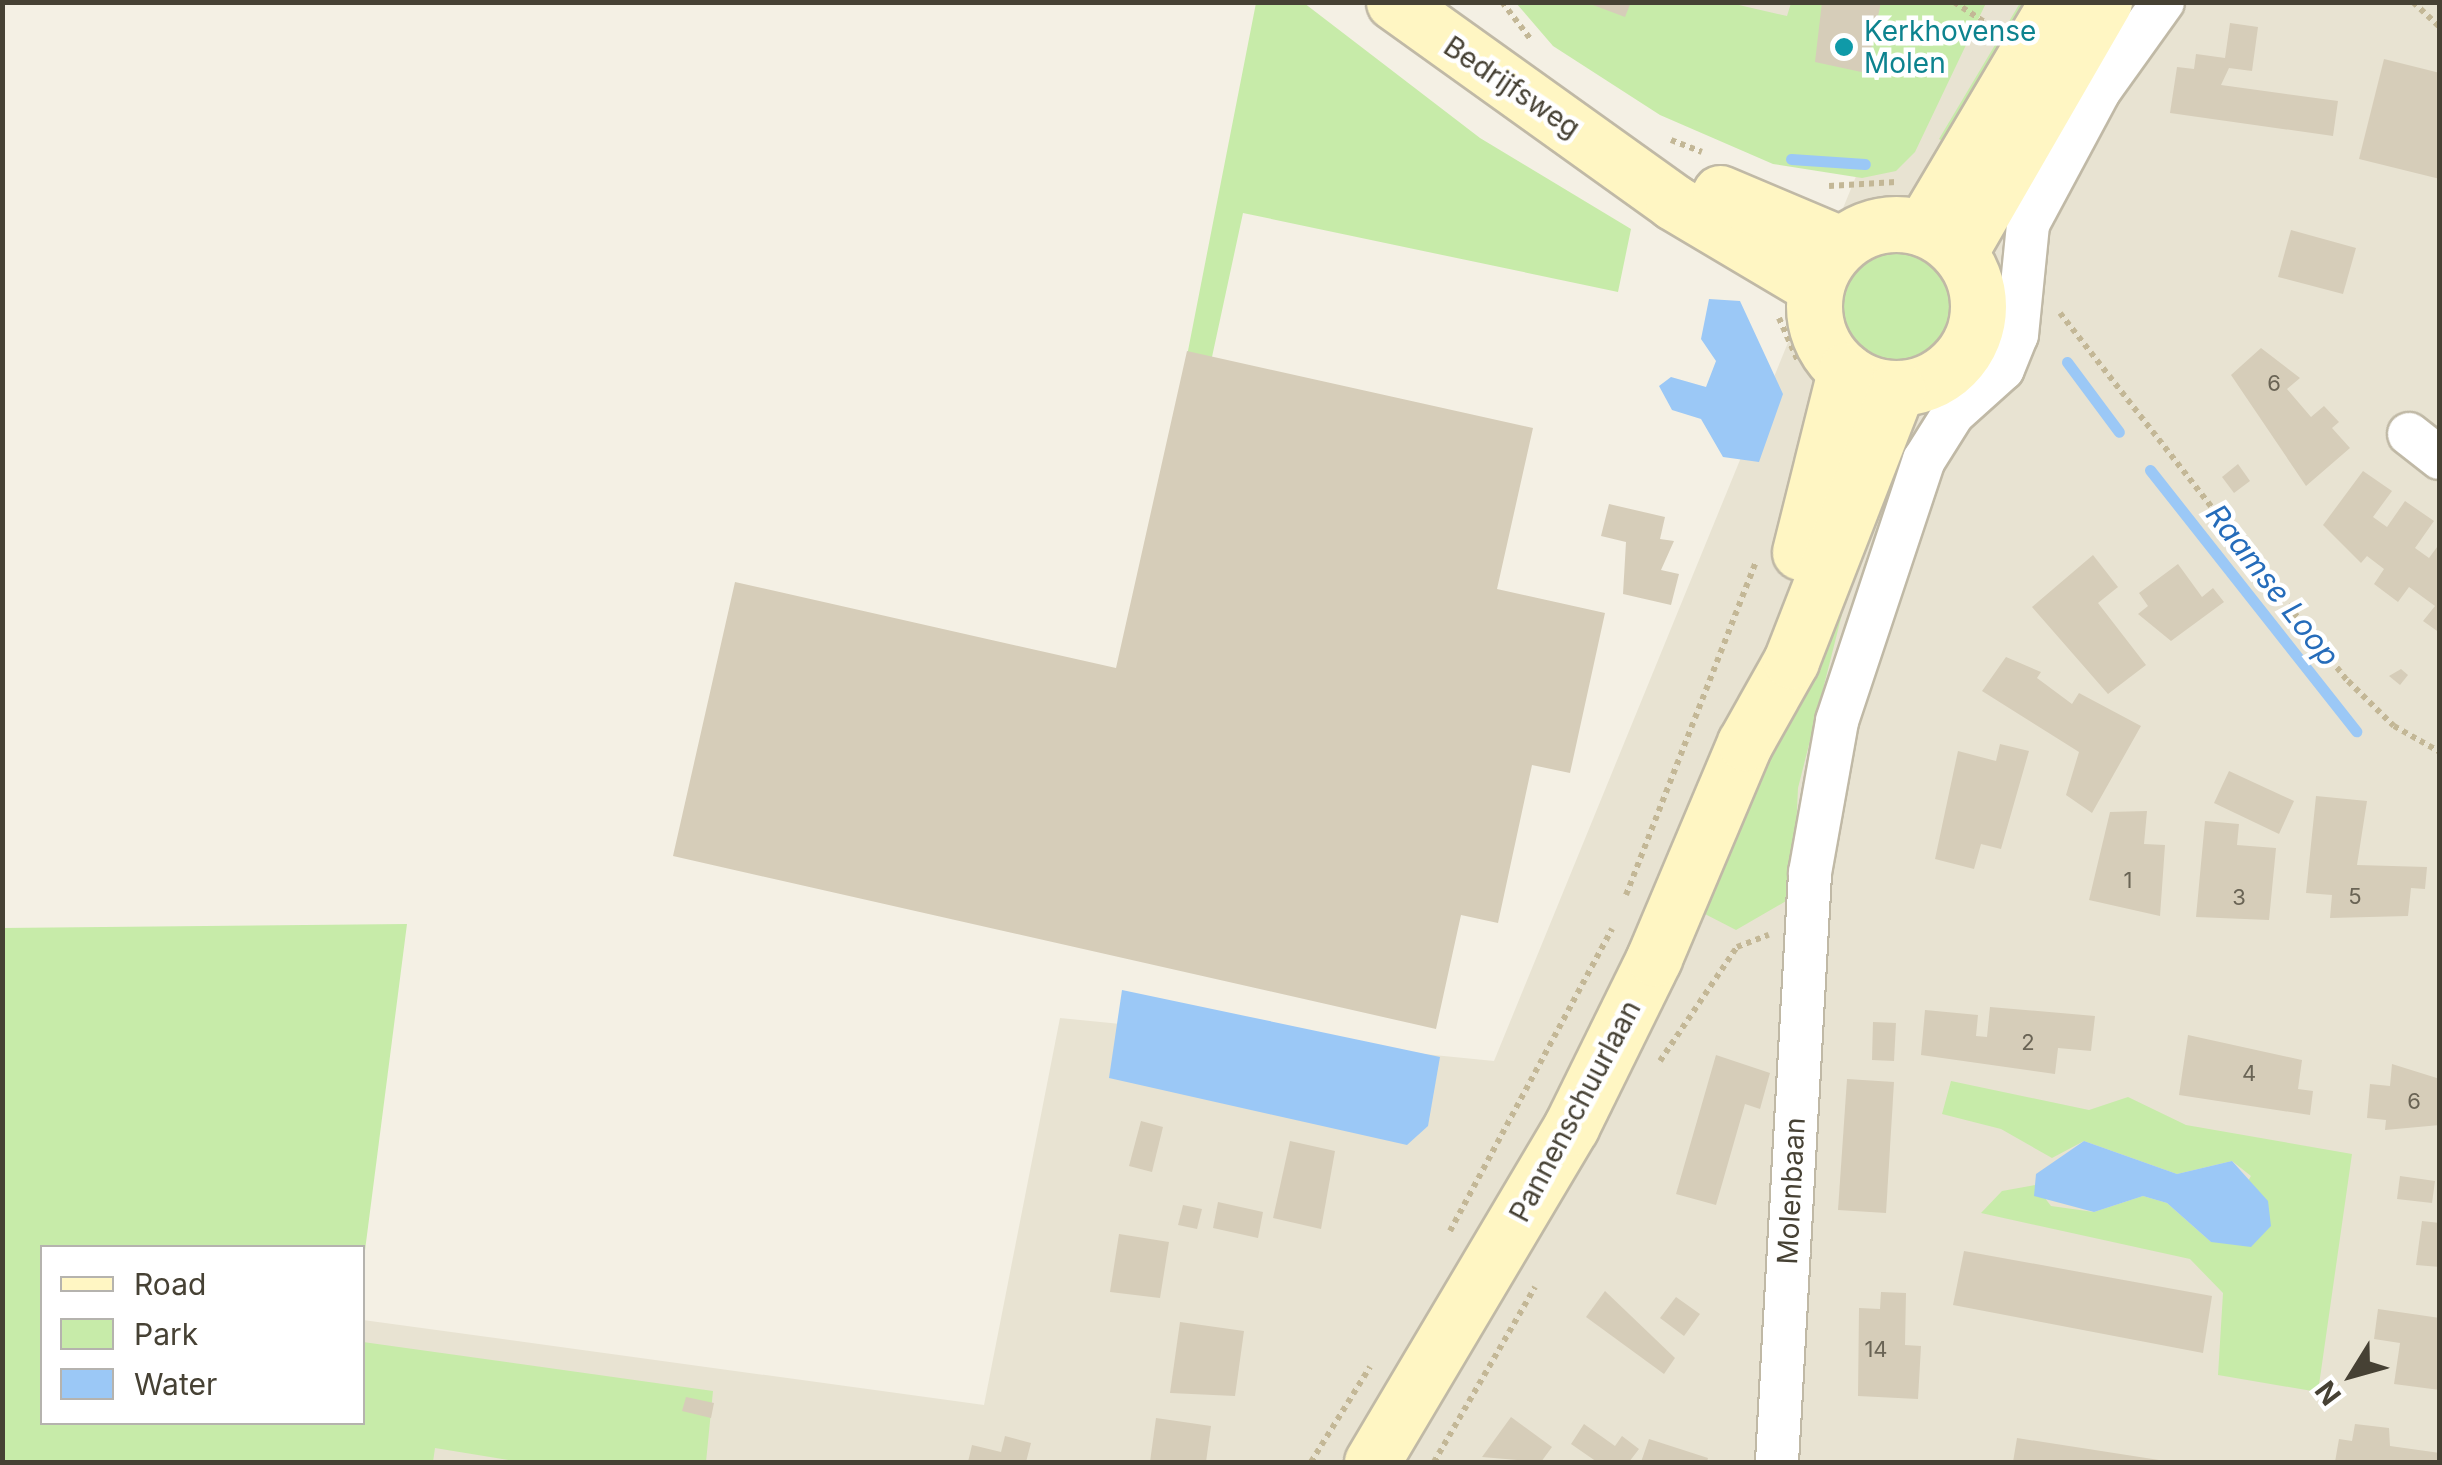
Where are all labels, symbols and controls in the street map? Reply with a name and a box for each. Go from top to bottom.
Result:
place label: Kerkhovense Molen [1864,14,2036,80]
street label: Bedrijfsweg [1438,29,1586,145]
marker: Kerkhovense Molen [1833,36,1855,58]
house number: 6 [2267,371,2281,397]
water label: Raamse Loop [2199,497,2347,673]
house number: 1 [2124,868,2132,894]
house number: 5 [2348,884,2362,910]
house number: 3 [2232,885,2246,911]
street label: Pannenschuurlaan [1502,995,1648,1227]
house number: 2 [2021,1030,2035,1056]
house number: 4 [2242,1061,2256,1087]
house number: 6 [2407,1089,2421,1115]
street label: Molenbaan [1770,1117,1812,1265]
legend [40,1245,365,1425]
text: Road [134,1266,206,1302]
text: Park [134,1316,198,1352]
north arrow [2302,1325,2402,1425]
house number: 14 [1864,1337,1888,1363]
text: Water [134,1366,217,1402]
text: N [2308,1374,2348,1412]

